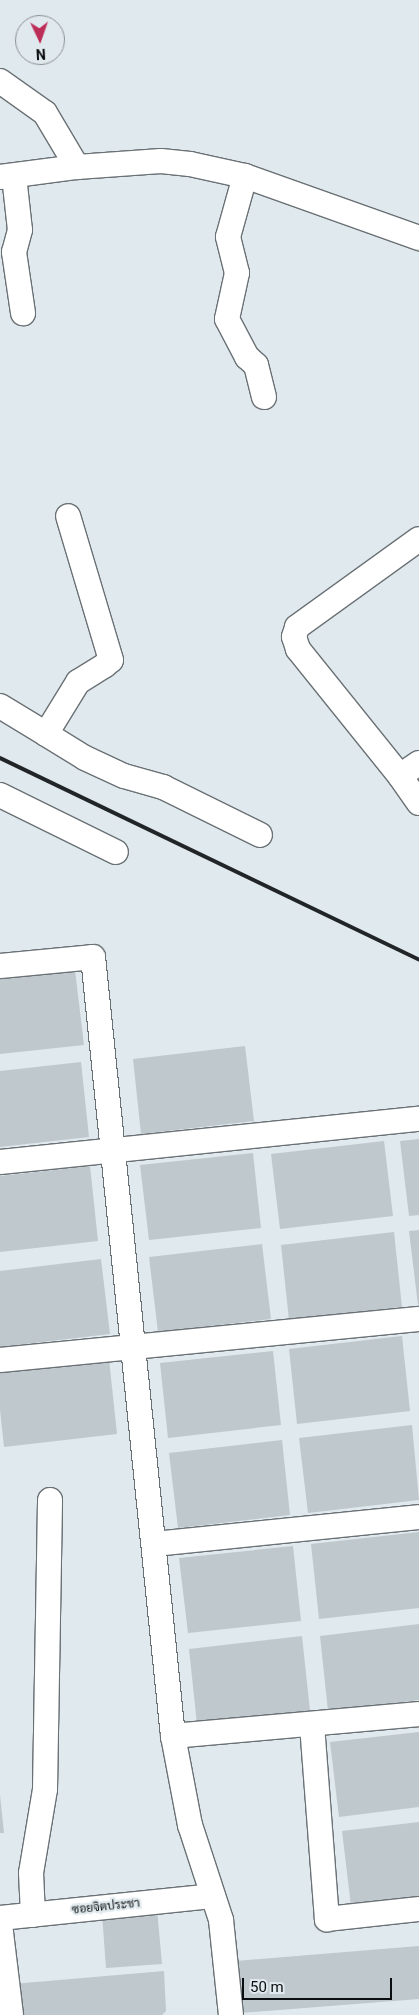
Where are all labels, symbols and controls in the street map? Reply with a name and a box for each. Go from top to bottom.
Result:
north arrow [15,15,65,65]
text: N [35,46,46,62]
street label: ซอยจิตประชา [71,1896,141,1918]
scale bar [244,1968,394,2000]
text: 50 m [250,1978,284,1996]

